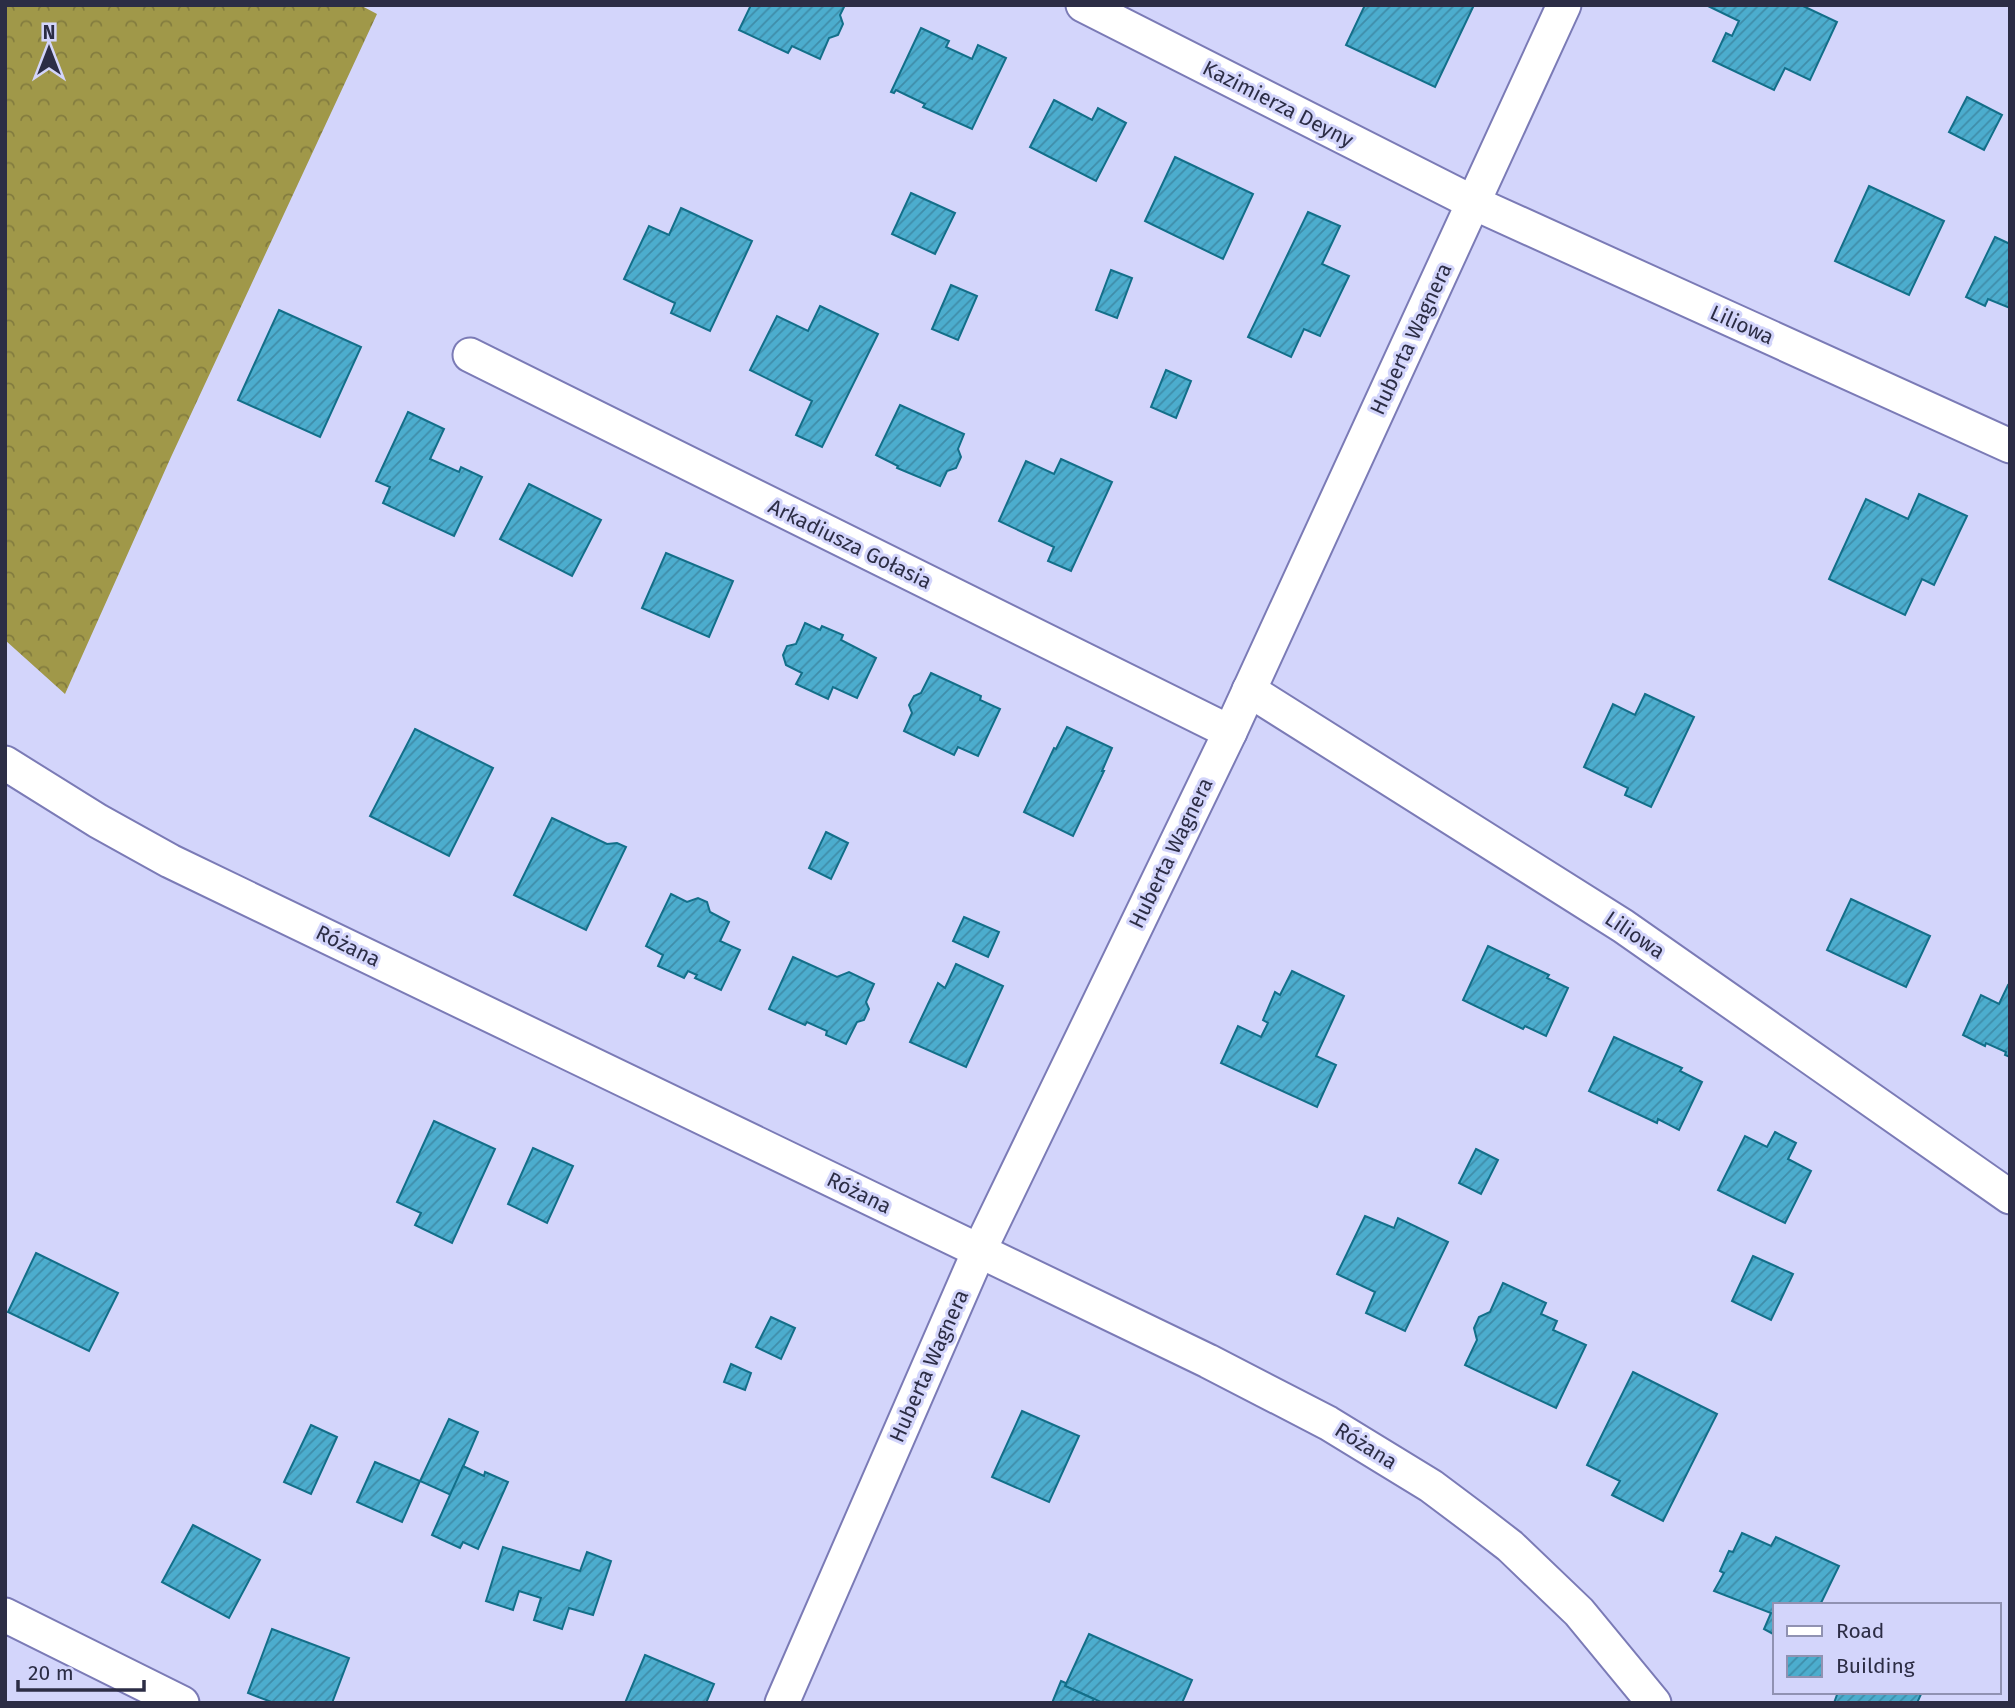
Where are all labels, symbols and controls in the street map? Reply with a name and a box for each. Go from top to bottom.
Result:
north arrow [14,14,84,84]
text: N [43,21,55,44]
street label: Kazimierza Deyny [1198,55,1358,153]
street label: Huberta Wagnera [1364,259,1458,419]
street label: Liliowa [1706,300,1778,350]
street label: Arkadiusza Gołasia [764,493,936,595]
street label: Huberta Wagnera [1123,773,1219,933]
street label: Liliowa [1600,906,1670,964]
street label: Różana [312,919,384,973]
street label: Różana [823,1166,895,1220]
street label: Huberta Wagnera [884,1286,974,1446]
street label: Różana [1330,1417,1402,1475]
legend [1773,1603,2001,1694]
text: Road [1836,1618,1884,1644]
scale bar [18,1648,144,1692]
text: Building [1836,1653,1915,1679]
text: 20 m [28,1660,74,1686]

